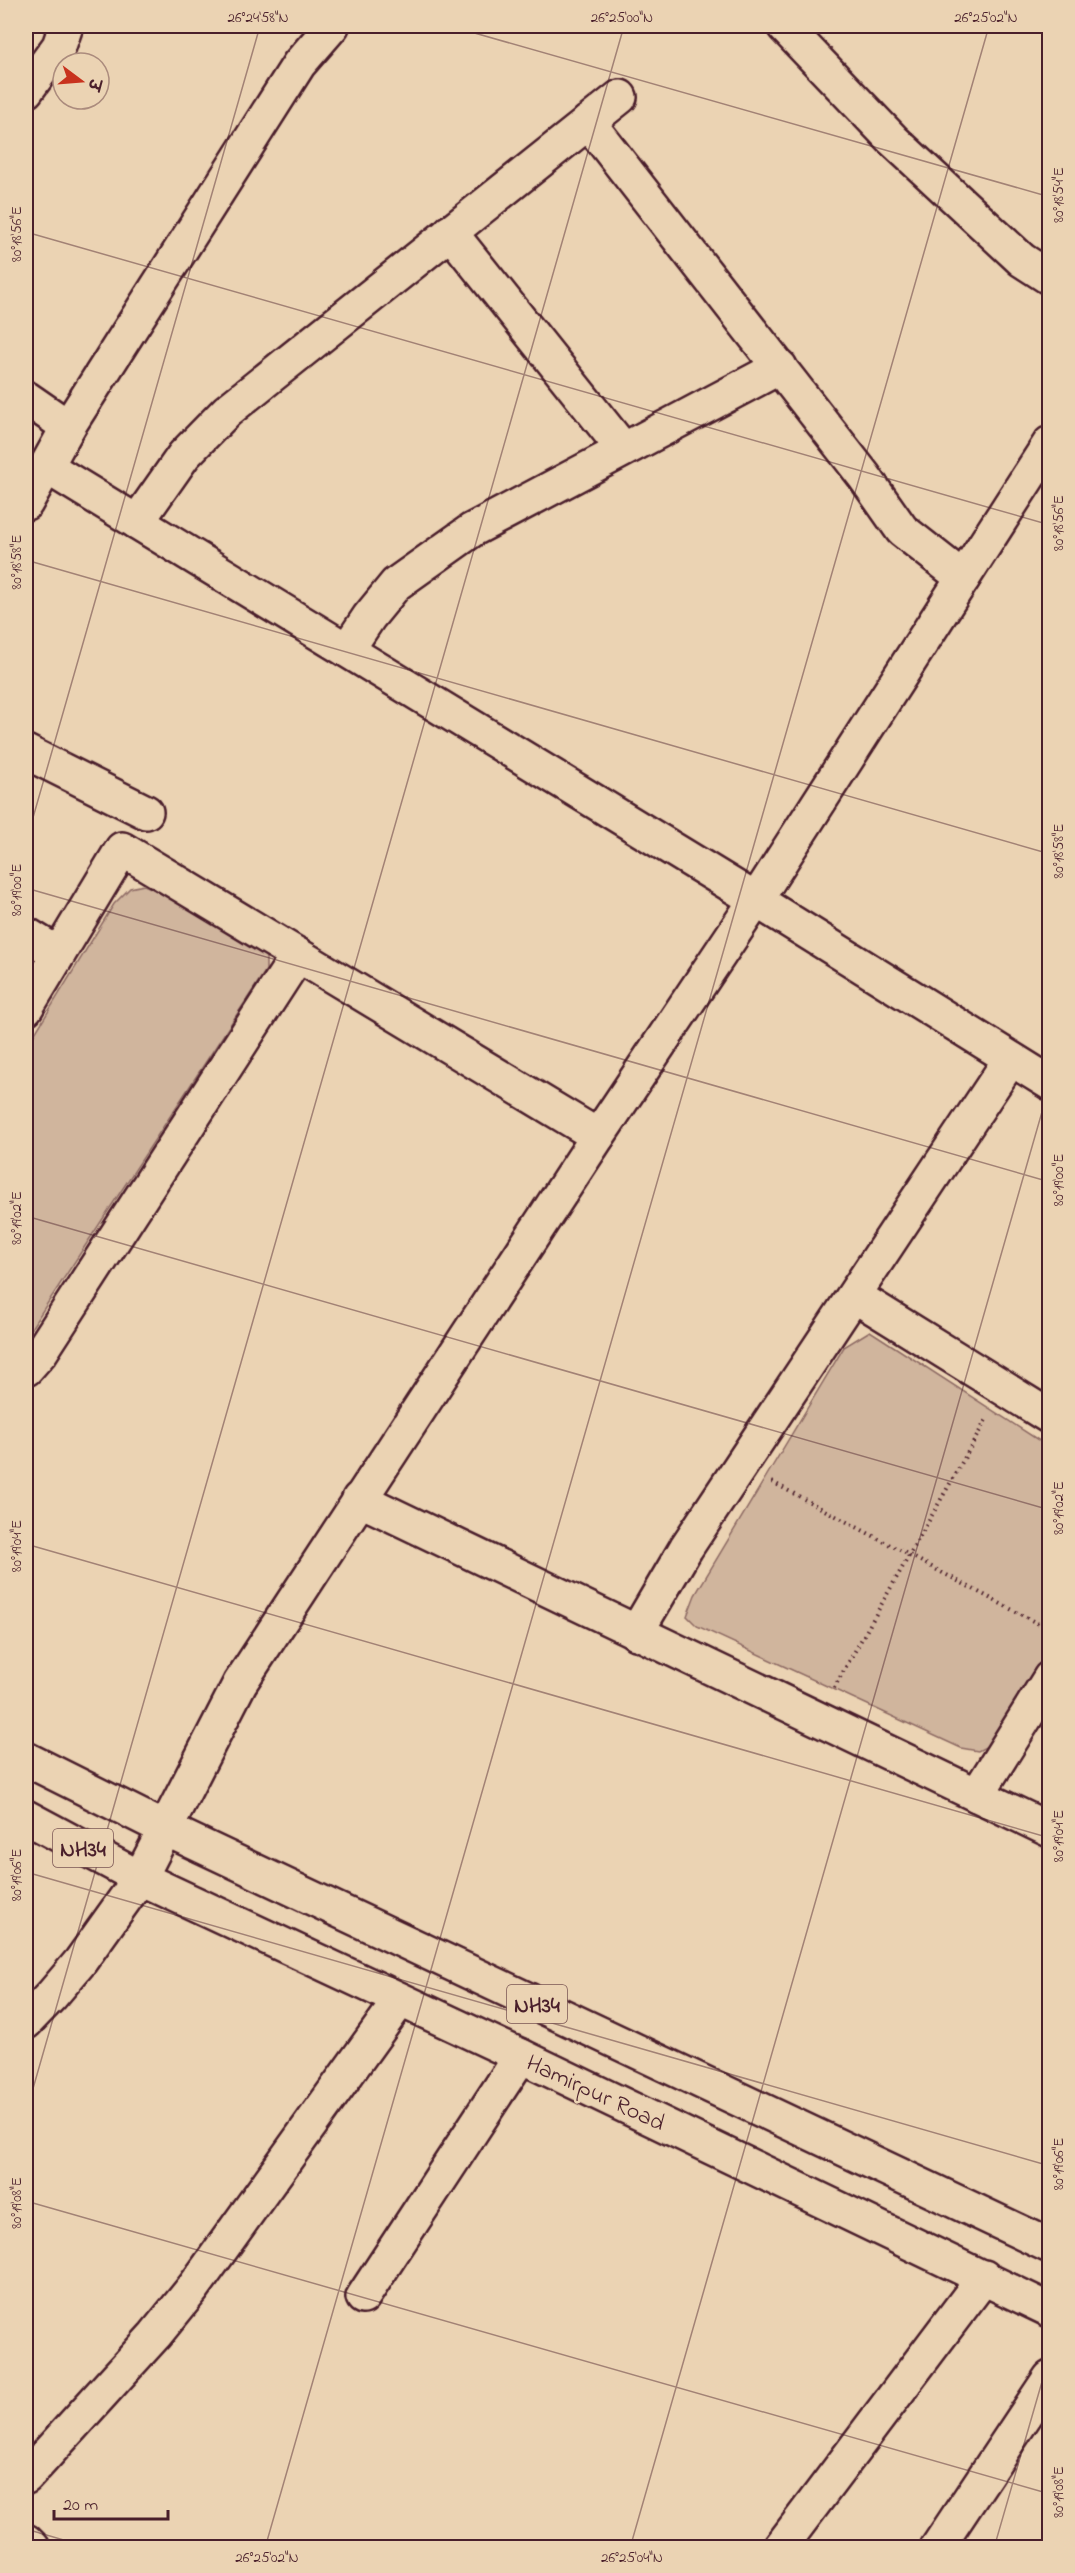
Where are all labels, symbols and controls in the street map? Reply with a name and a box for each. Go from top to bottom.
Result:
text: 26°24'58"N [227,7,289,29]
text: 26°25'00"N [591,7,653,29]
text: 26°25'02"N [954,7,1018,29]
north arrow [51,51,111,111]
text: उ [80,74,107,94]
text: 80°18'54"E [1048,167,1070,223]
text: 80°18'56"E [6,206,28,262]
text: 80°18'56"E [1048,495,1070,551]
text: 80°18'58"E [6,535,28,589]
text: 80°18'58"E [1048,824,1070,878]
text: 80°19'00"E [6,864,28,916]
text: 80°19'00"E [1048,1154,1070,1206]
text: 80°19'02"E [6,1191,28,1245]
text: 80°19'02"E [1048,1481,1070,1535]
text: 80°19'04"E [6,1520,28,1572]
text: 80°19'04"E [1048,1810,1070,1862]
road number: NH34 [53,1829,113,1867]
text: 80°19'06"E [6,1849,28,1901]
road number: NH34 [507,1985,567,2023]
street label: Hamirpur Road [520,2047,671,2142]
text: 80°19'06"E [1048,2138,1070,2190]
text: 80°19'08"E [6,2177,28,2229]
text: 80°19'08"E [1048,2466,1070,2518]
scale bar [54,2483,168,2521]
text: 20 m [63,2493,98,2519]
text: 26°25'02"N [235,2547,299,2569]
text: 26°25'04"N [601,2547,663,2569]

